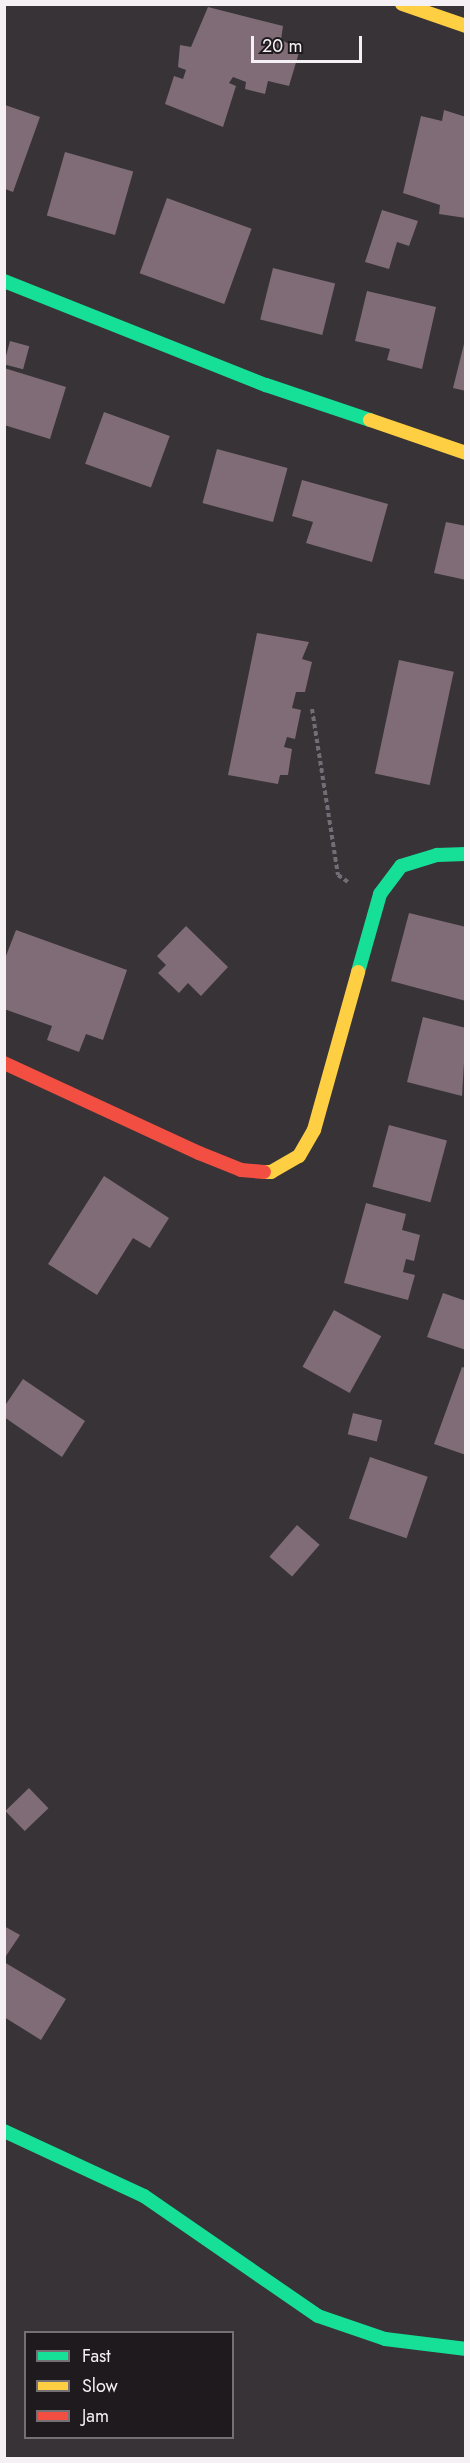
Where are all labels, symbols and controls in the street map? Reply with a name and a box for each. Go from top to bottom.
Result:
scale bar [254,24,365,62]
text: 20 m [262,33,302,59]
legend [24,2331,234,2439]
text: Fast [82,2343,111,2369]
text: Slow [82,2373,118,2399]
text: Jam [82,2403,109,2429]

